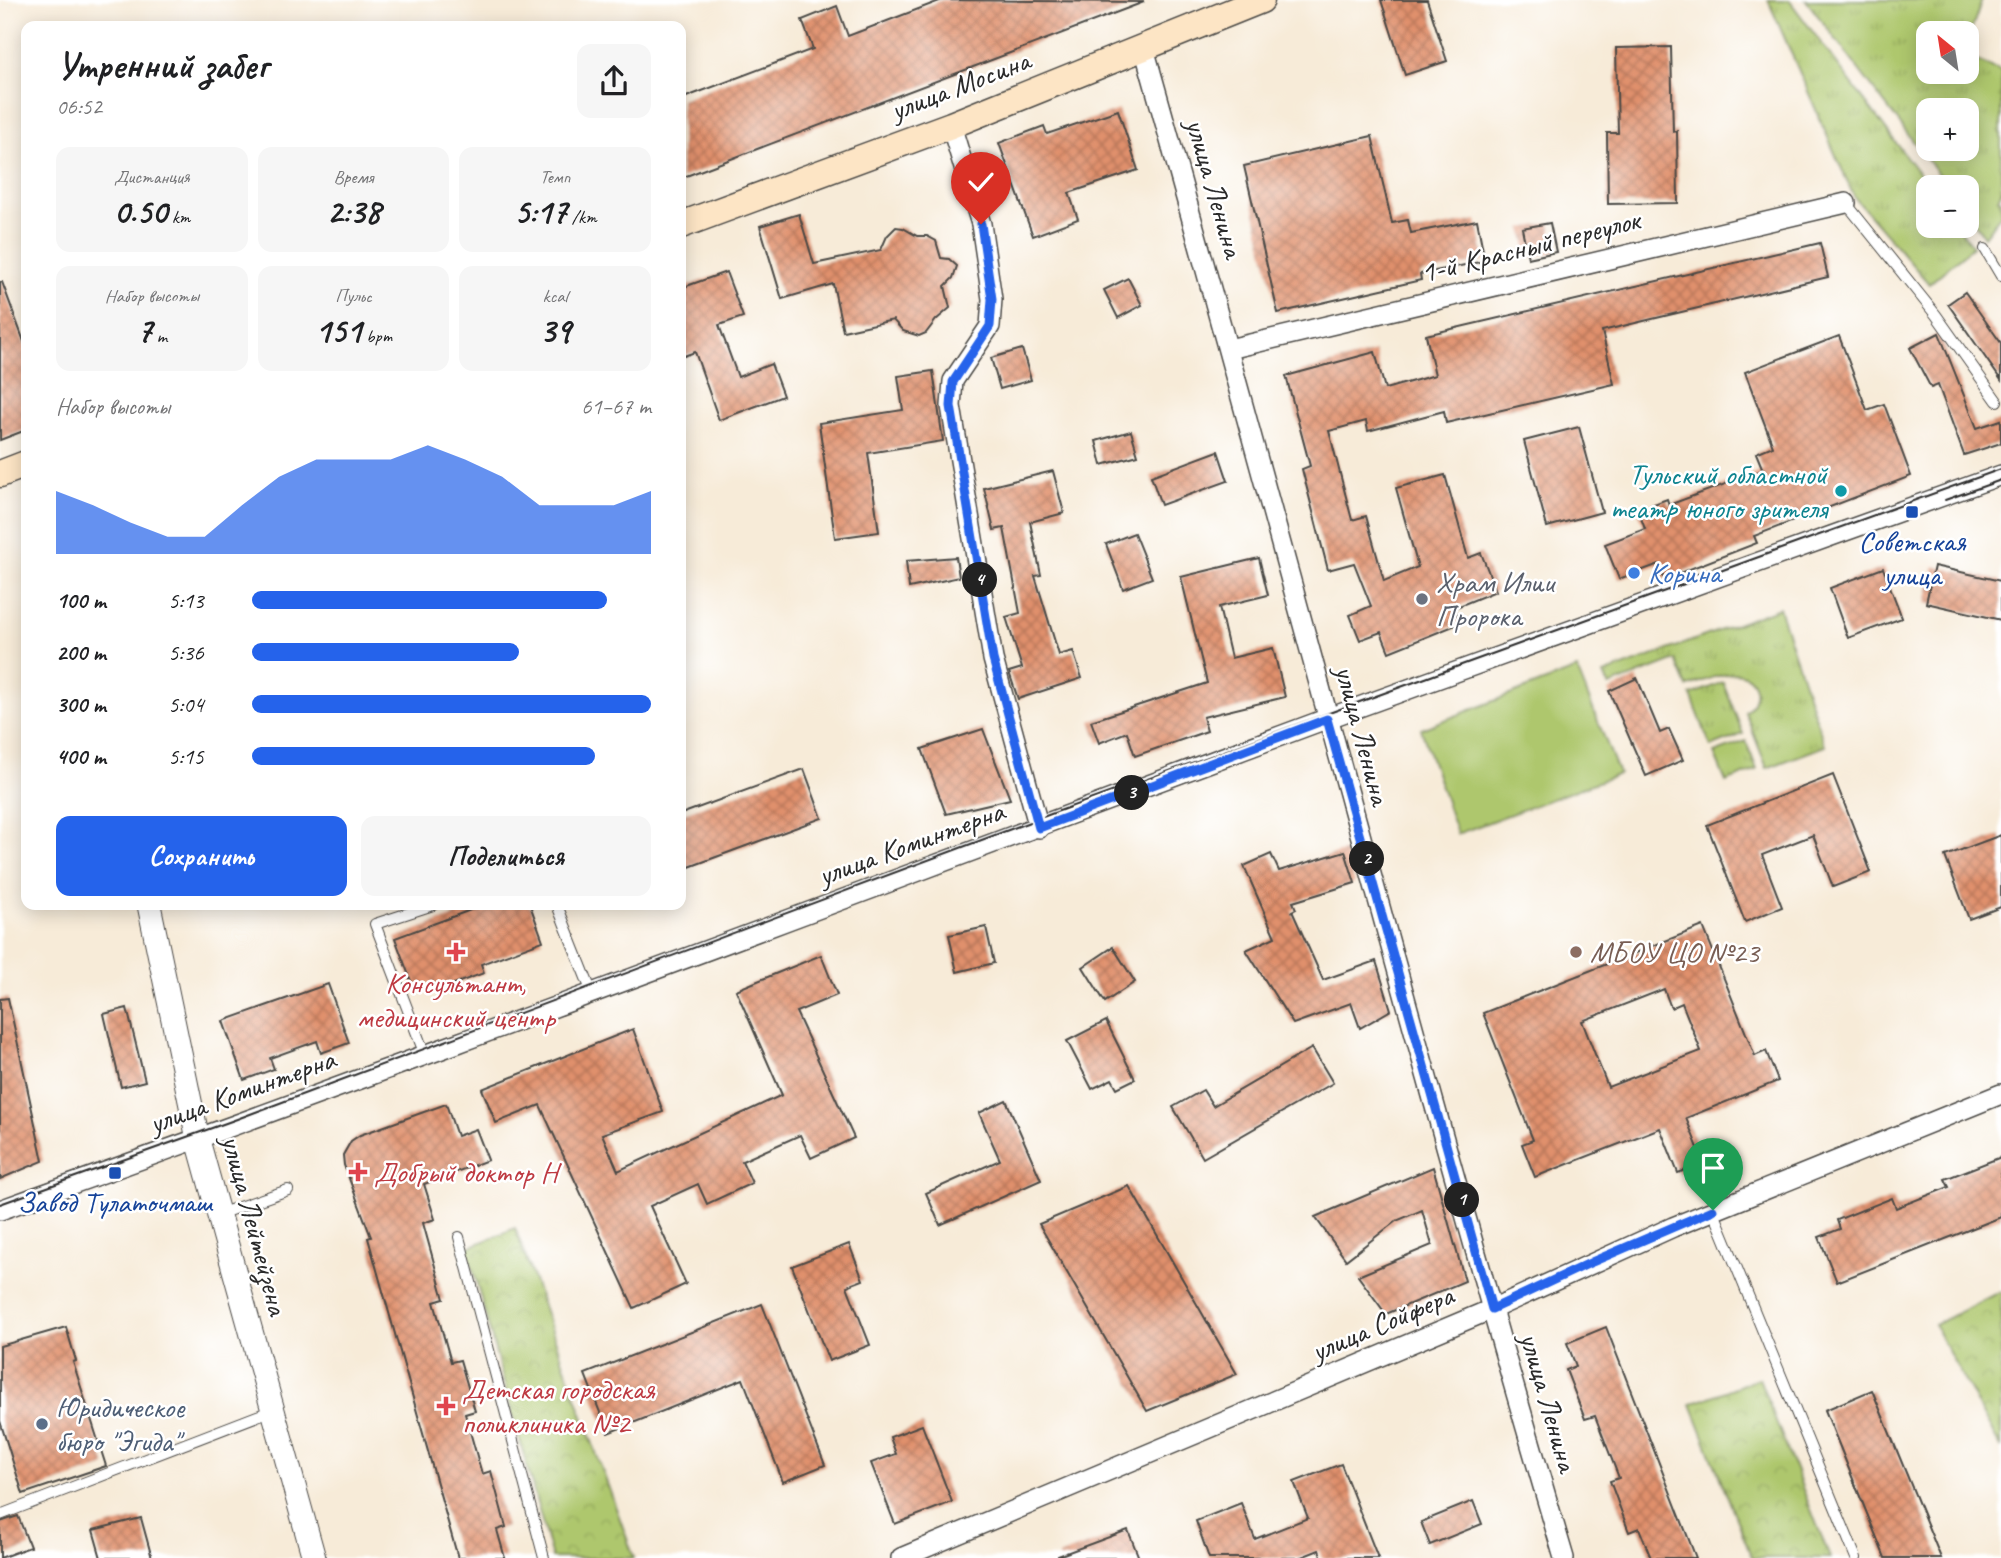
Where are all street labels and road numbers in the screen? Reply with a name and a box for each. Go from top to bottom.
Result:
street label: улица Мосина [883,40,1038,130]
street label: улица Ленина [1177,112,1254,264]
street label: 1-й Красный переулок [1416,200,1646,292]
street label: улица Ленина [1326,659,1401,811]
street label: улица Коминтерна [811,791,1011,895]
street label: улица Коминтерна [142,1039,342,1143]
street label: улица Лейтейзена [212,1129,298,1321]
street label: улица Сойфера [1303,1275,1461,1371]
street label: улица Ленина [1511,1326,1588,1478]

